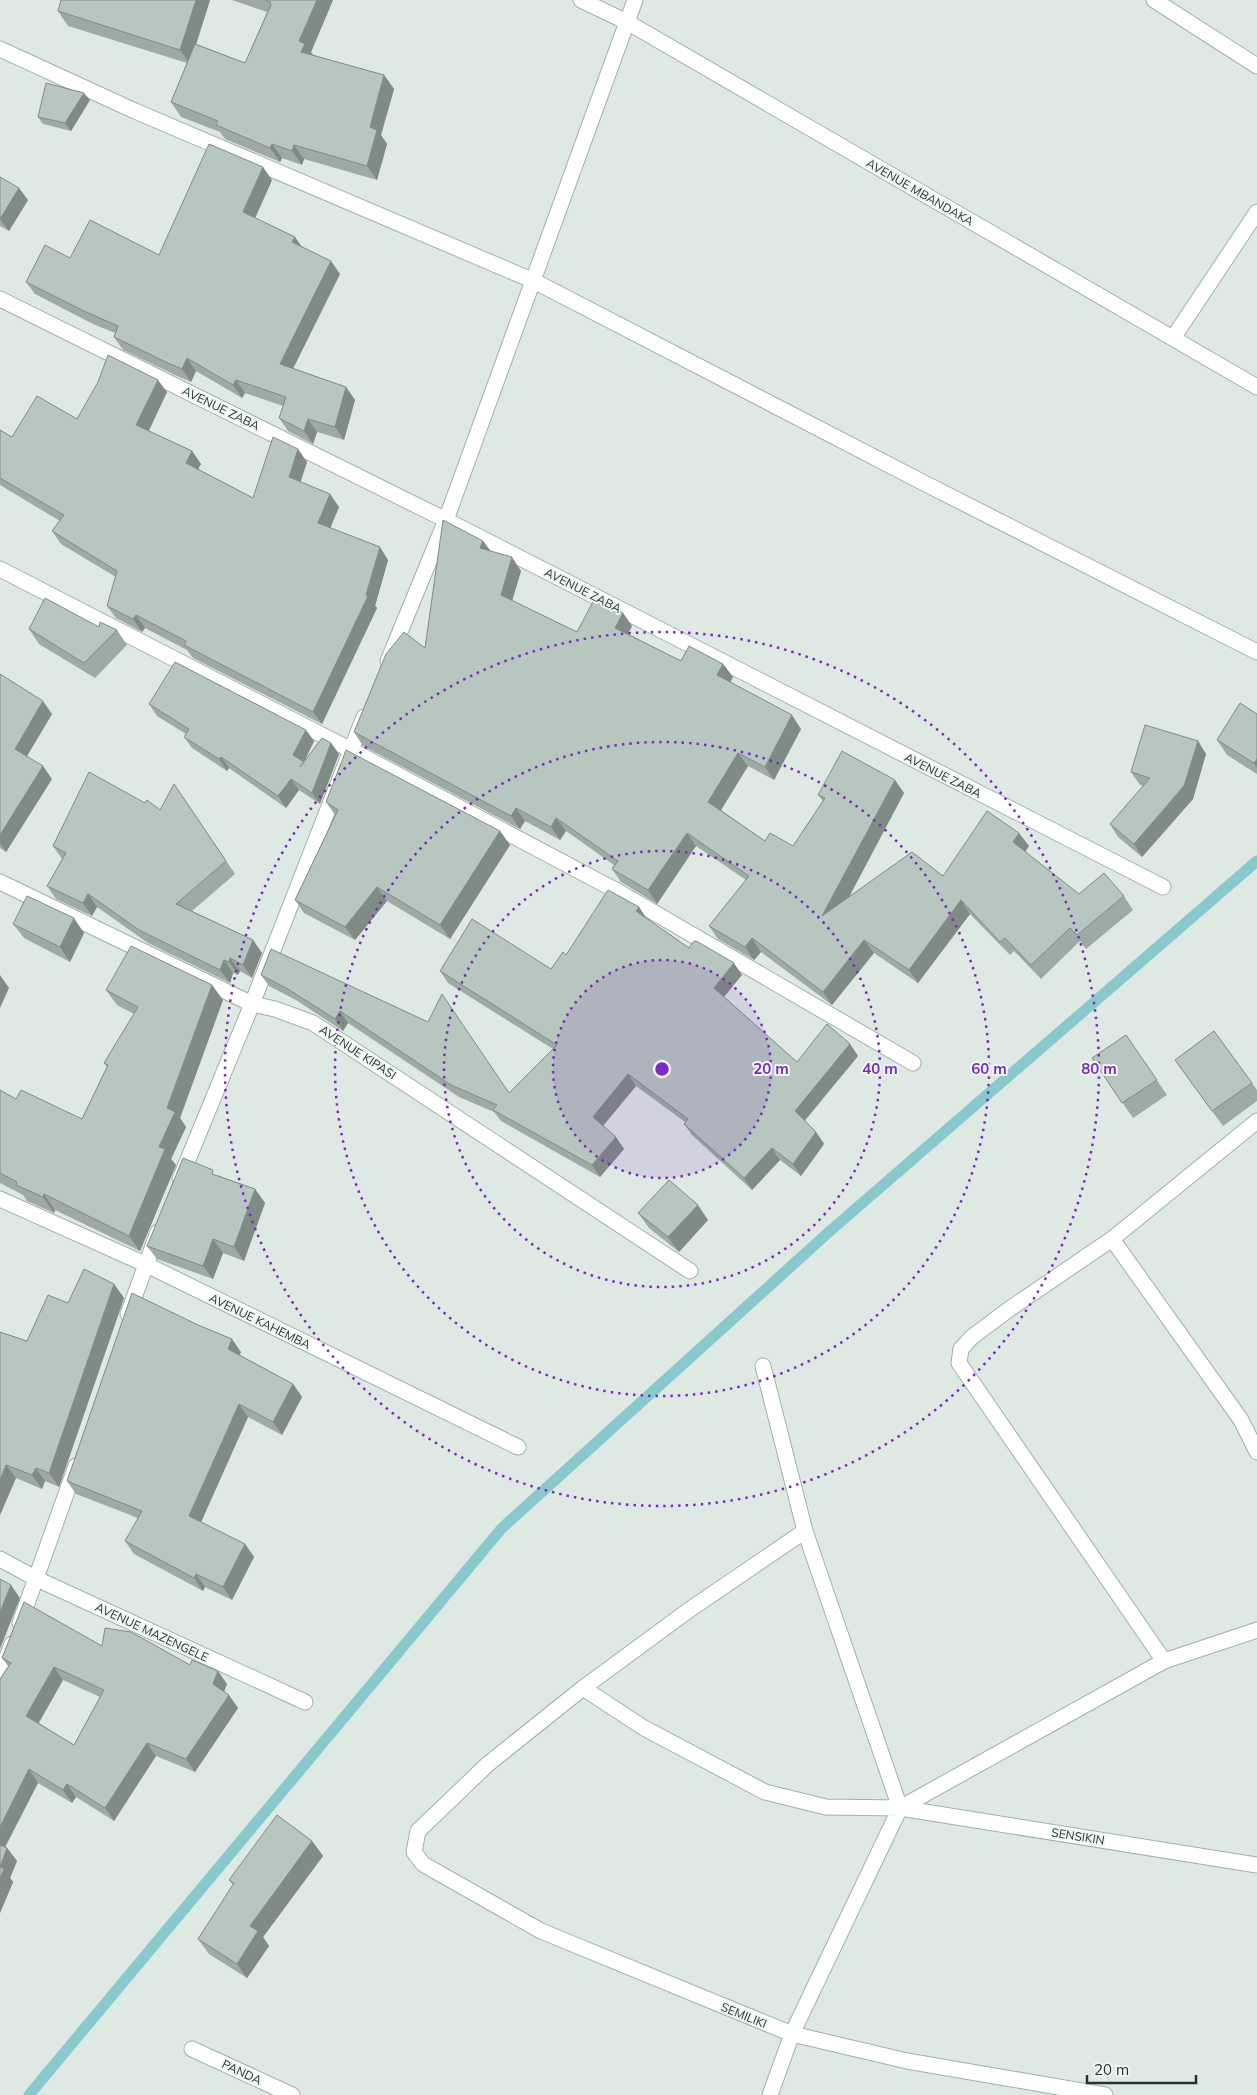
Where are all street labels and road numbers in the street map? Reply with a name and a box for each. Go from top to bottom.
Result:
street label: AVENUE MBANDAKA [864,155,976,229]
street label: AVENUE ZABA [180,383,262,433]
street label: AVENUE ZABA [542,564,624,616]
street label: AVENUE ZABA [902,749,984,801]
street label: AVENUE KIPASI [317,1022,399,1082]
street label: AVENUE KAHEMBA [207,1290,313,1352]
street label: AVENUE MAZENGELE [93,1599,211,1665]
street label: SENSIKIN [1050,1824,1106,1848]
street label: SEMILIKI [719,1999,769,2031]
street label: PANDA [220,2056,265,2088]

